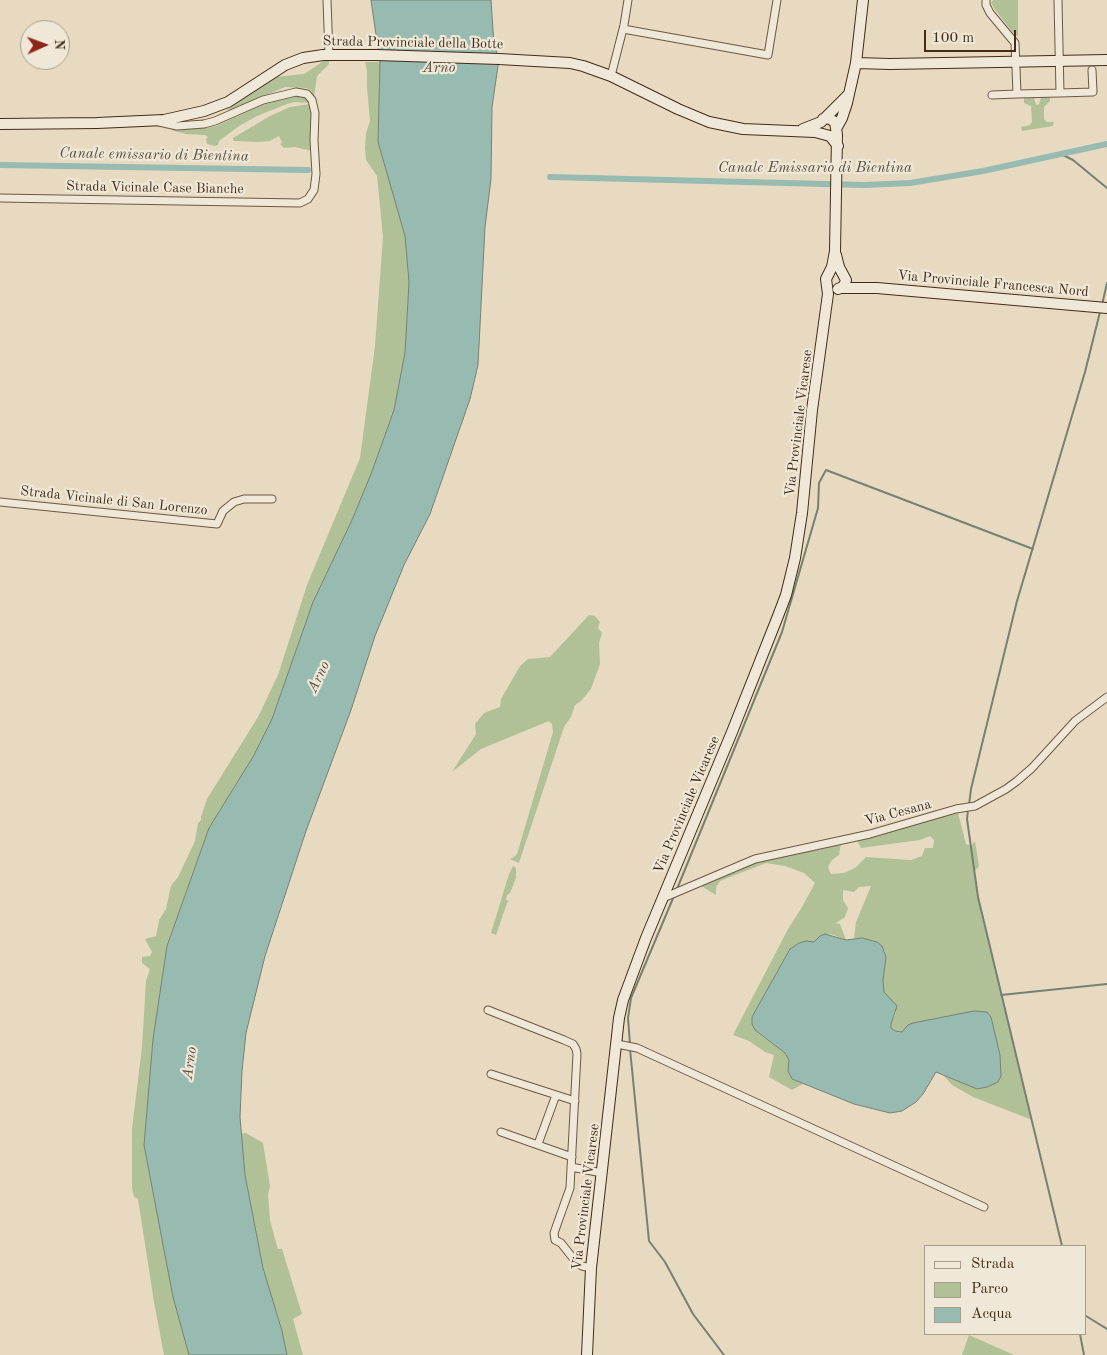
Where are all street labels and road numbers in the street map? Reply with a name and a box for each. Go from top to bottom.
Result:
street label: Strada Provinciale della Botte [323,33,503,53]
street label: Strada Vicinale Case Bianche [66,178,244,198]
street label: Via Provinciale Francesca Nord [897,267,1089,301]
street label: Via Provinciale Vicarese [782,349,816,497]
street label: Strada Vicinale di San Lorenzo [20,483,208,519]
street label: Via Provinciale Vicarese [650,734,724,876]
street label: Via Cesana [863,796,933,830]
street label: Via Provinciale Vicarese [569,1123,603,1271]

